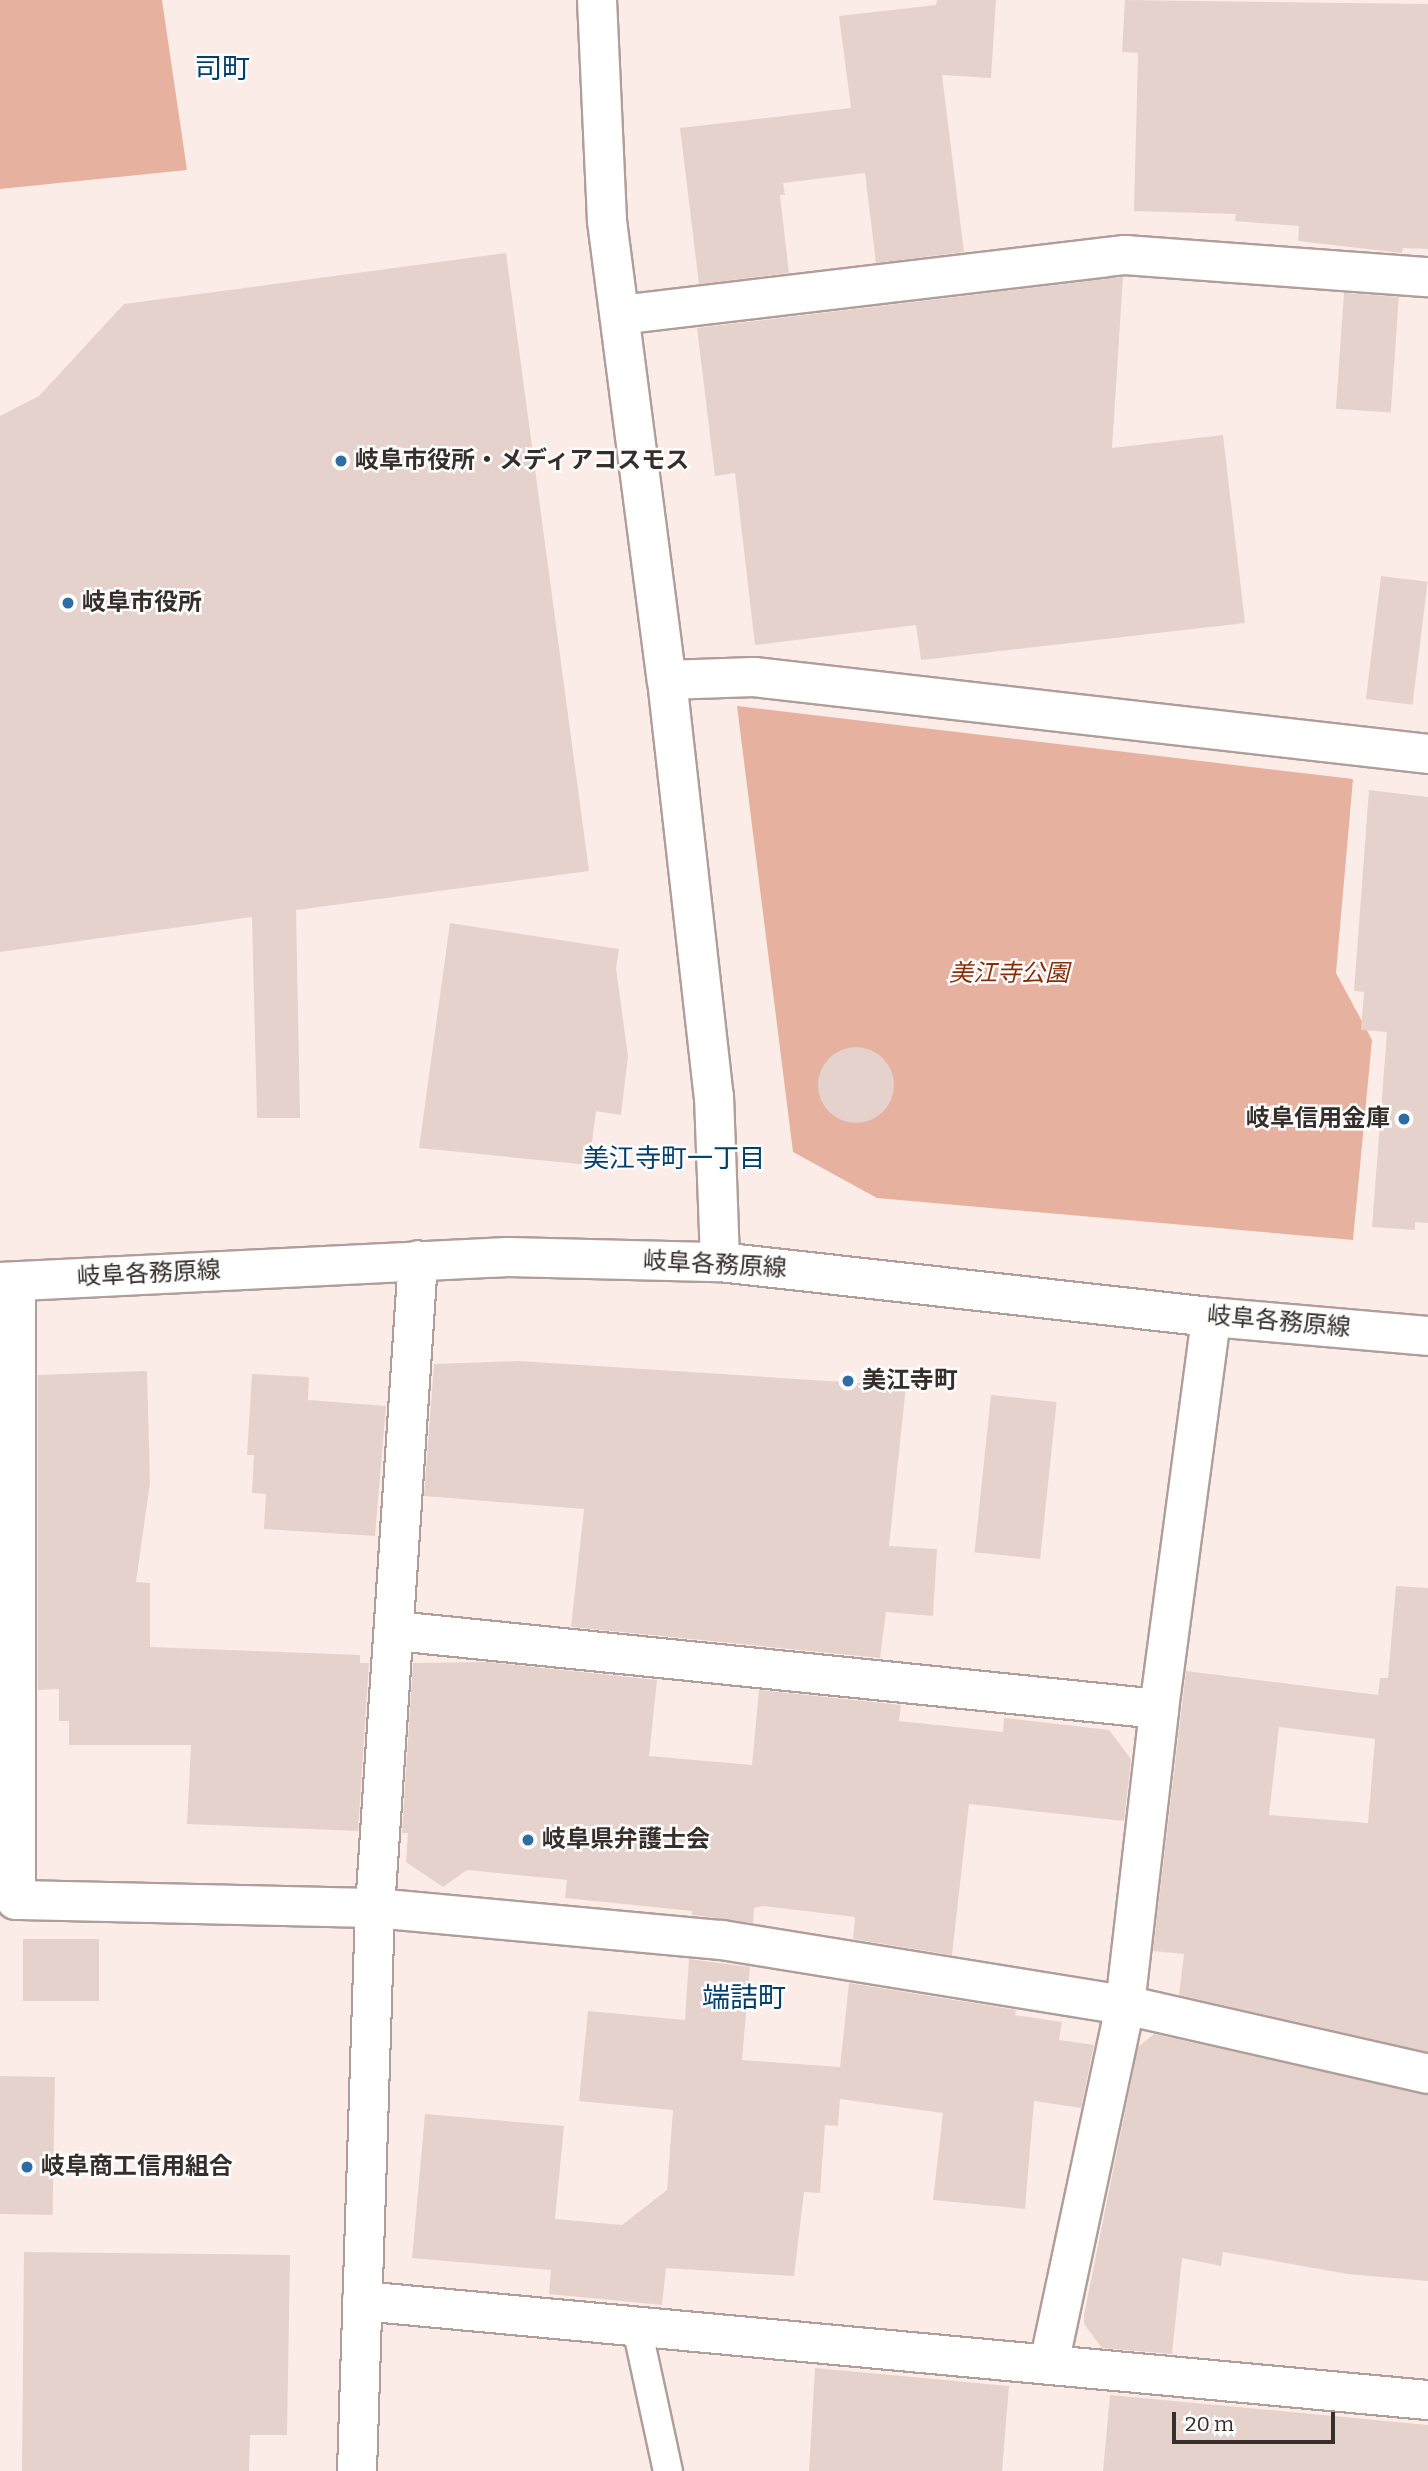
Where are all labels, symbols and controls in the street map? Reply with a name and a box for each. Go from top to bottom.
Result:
district label: 司町 [194,52,250,86]
place label: 岐阜市役所・メディアコスモス [355,447,691,475]
marker: 岐阜市役所・メディアコスモス [333,453,349,469]
place label: 岐阜市役所 [82,589,202,617]
marker: 岐阜市役所 [60,595,76,611]
park label: 美江寺公園 [949,960,1069,988]
place label: 岐阜信用金庫 [1246,1105,1390,1133]
marker: 岐阜信用金庫 [1396,1111,1412,1127]
district label: 美江寺町一丁目 [583,1143,765,1175]
street label: 岐阜各務原線 [642,1247,788,1283]
street label: 岐阜各務原線 [76,1256,222,1292]
street label: 岐阜各務原線 [1206,1301,1352,1343]
place label: 美江寺町 [862,1367,958,1395]
marker: 美江寺町 [840,1373,856,1389]
place label: 岐阜県弁護士会 [542,1826,710,1854]
marker: 岐阜県弁護士会 [520,1832,536,1848]
district label: 端詰町 [702,1981,786,2015]
place label: 岐阜商工信用組合 [41,2153,233,2181]
marker: 岐阜商工信用組合 [19,2159,35,2175]
scale bar [1176,2398,1339,2442]
text: 20 m [1185,2411,1234,2437]

